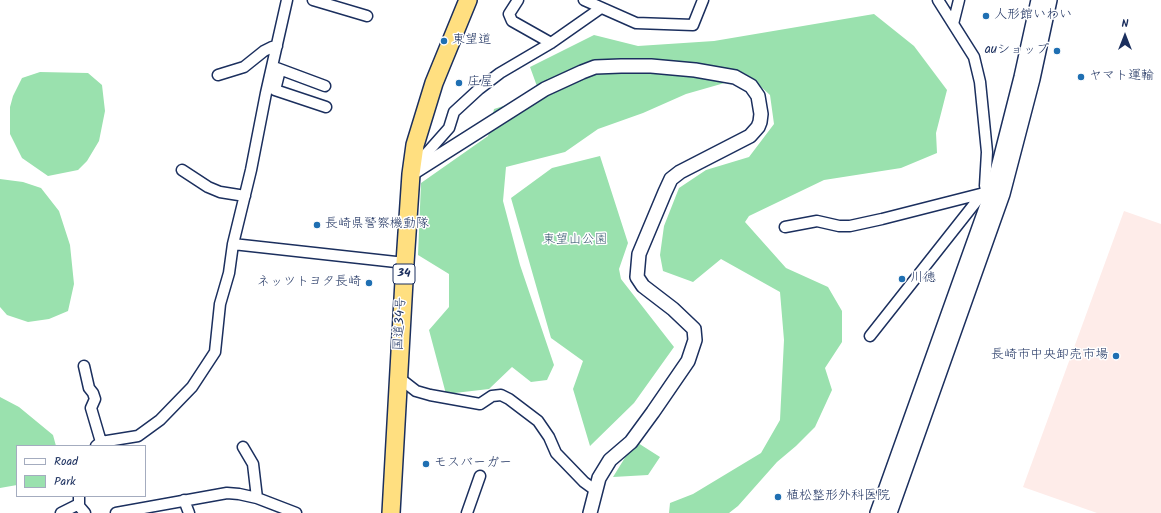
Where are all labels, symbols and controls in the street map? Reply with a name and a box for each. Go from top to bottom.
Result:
place label: 人形館いわい [994,8,1072,24]
marker: 人形館いわい [981,11,991,21]
text: N [1122,15,1128,33]
north arrow [1105,16,1145,56]
place label: 東望道 [452,33,491,49]
marker: 東望道 [439,36,449,46]
place label: auショップ [985,43,1049,59]
marker: auショップ [1052,46,1062,56]
place label: ヤマト運輸 [1089,69,1154,85]
marker: ヤマト運輸 [1076,72,1086,82]
place label: 庄屋 [467,75,493,91]
marker: 庄屋 [454,78,464,88]
place label: 長崎県警察機動隊 [325,217,429,233]
marker: 長崎県警察機動隊 [312,220,322,230]
park label: 東望山公園 [543,233,607,249]
road number: 34 [393,264,415,284]
place label: 川徳 [910,271,936,287]
marker: 川徳 [897,274,907,284]
place label: ネッツトヨタ長崎 [257,275,361,291]
marker: ネッツトヨタ長崎 [364,278,374,288]
street label: 国道34号 [392,297,410,351]
place label: 長崎市中央卸売市場 [991,348,1108,364]
marker: 長崎市中央卸売市場 [1111,351,1121,361]
legend [16,445,146,497]
text: Road [54,452,78,471]
place label: モスバーガー [434,456,512,472]
marker: モスバーガー [421,459,431,469]
text: Park [54,472,76,491]
place label: 植松整形外科医院 [786,489,890,505]
marker: 植松整形外科医院 [773,492,783,502]

